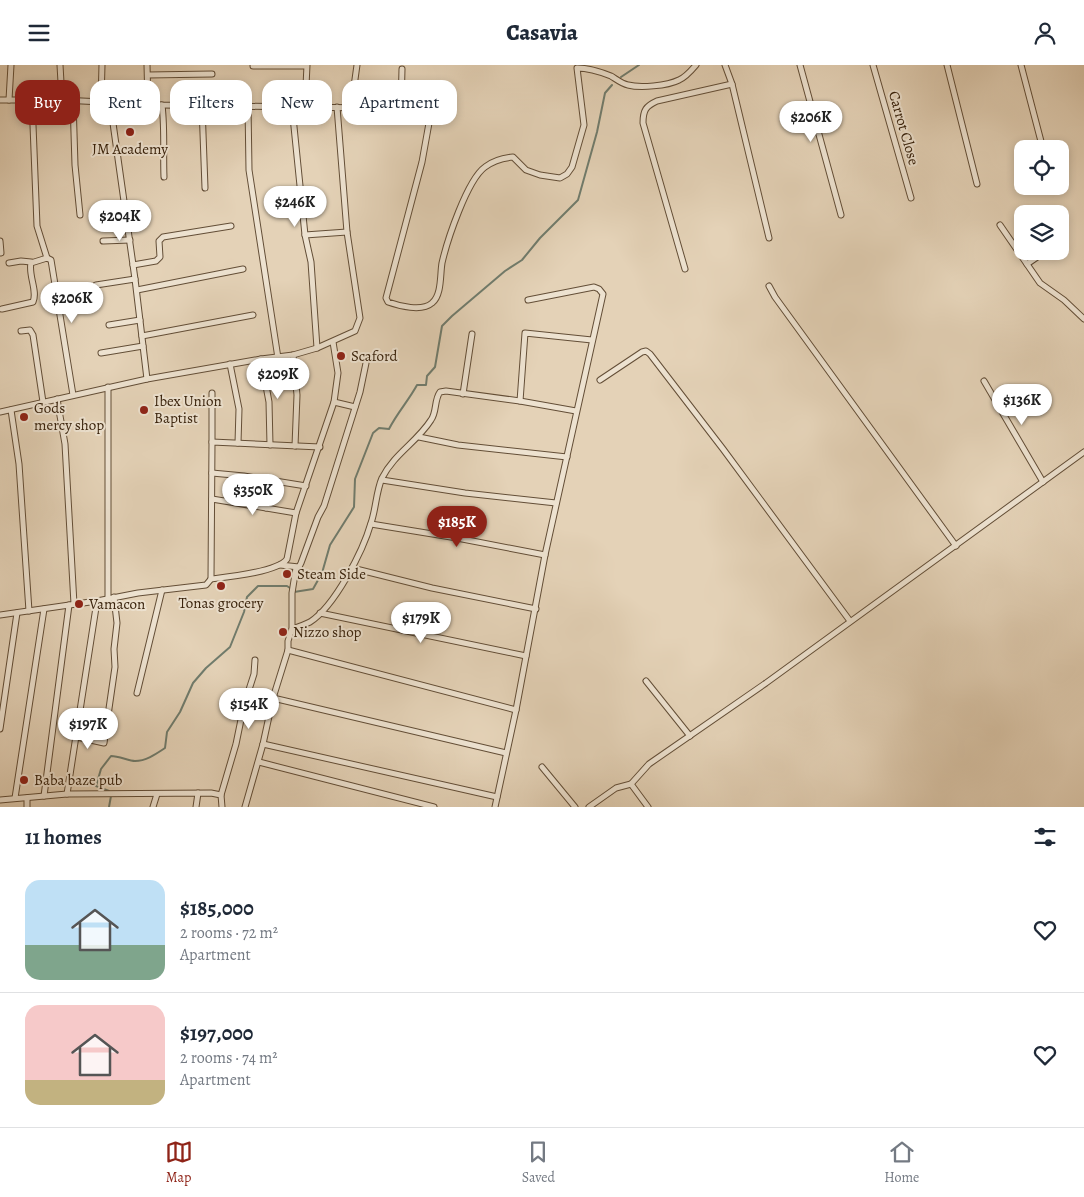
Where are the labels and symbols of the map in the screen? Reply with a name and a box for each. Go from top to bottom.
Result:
street label: Carrot Close [884,89,924,168]
pin: $206K [776,101,846,143]
marker: JM Academy [124,126,136,138]
place label: JM Academy [92,139,168,159]
pin: $246K [260,185,330,228]
pin: $204K [85,199,155,242]
pin: $206K [37,281,107,324]
place label: Scaford [351,346,399,366]
marker: Scaford [335,350,347,362]
pin: $209K [243,357,313,400]
pin: $136K [987,383,1057,426]
place label: Ibex Union Baptist [154,391,222,428]
place label: Gods mercy shop [34,398,104,435]
marker: Ibex Union Baptist [138,404,150,416]
marker: Gods mercy shop [18,411,30,423]
pin: $350K [218,473,288,516]
pin: $185K [422,505,492,548]
place label: Steam Side [297,564,366,584]
marker: Steam Side [281,568,293,580]
marker: Tonas grocery [215,580,227,592]
place label: Tonas grocery [178,593,264,613]
place label: Vamacon [88,594,145,614]
marker: Vamacon [73,598,85,610]
pin: $179K [386,601,456,644]
place label: Nizzo shop [293,622,362,642]
marker: Nizzo shop [277,626,289,638]
pin: $154K [214,687,284,730]
pin: $197K [53,707,123,750]
place label: Baba baze pub [34,770,123,790]
marker: Baba baze pub [18,774,30,786]

